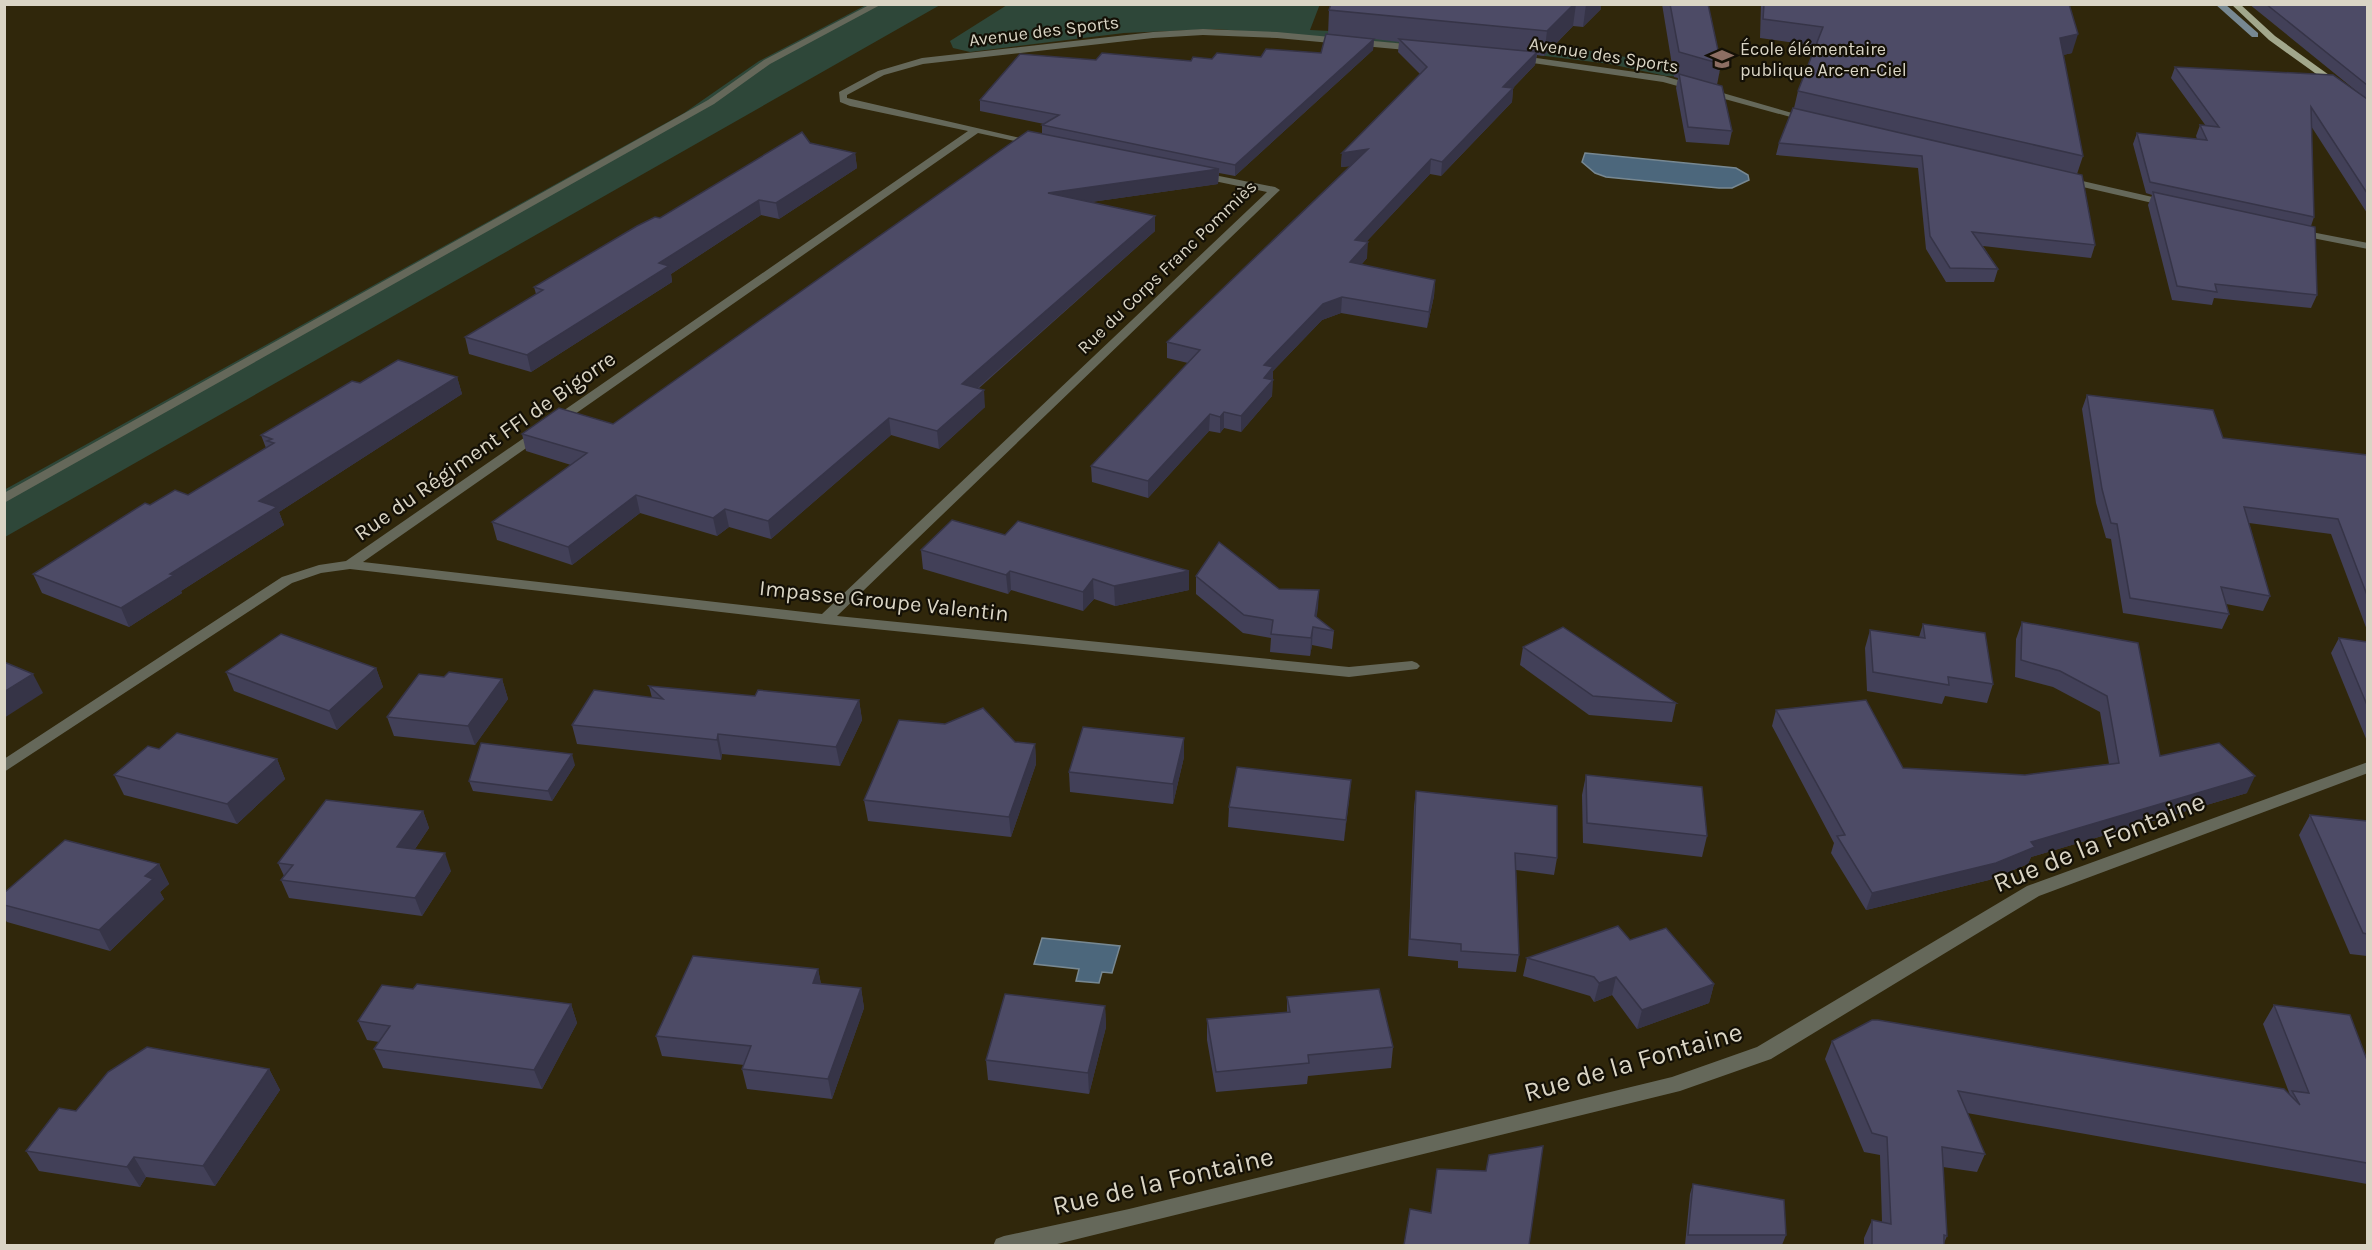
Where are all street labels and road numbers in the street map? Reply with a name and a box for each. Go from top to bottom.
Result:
street label: Avenue des Sports [968,11,1120,51]
street label: Avenue des Sports [1528,32,1680,78]
street label: Rue du Corps Franc Pommiès [1073,175,1261,359]
street label: Rue du Régiment FFI de Bigorre [349,346,621,546]
street label: Impasse Groupe Valentin [758,575,1010,627]
street label: Rue de la Fontaine [1988,785,2210,899]
street label: Rue de la Fontaine [1520,1015,1746,1109]
street label: Rue de la Fontaine [1049,1140,1277,1222]

